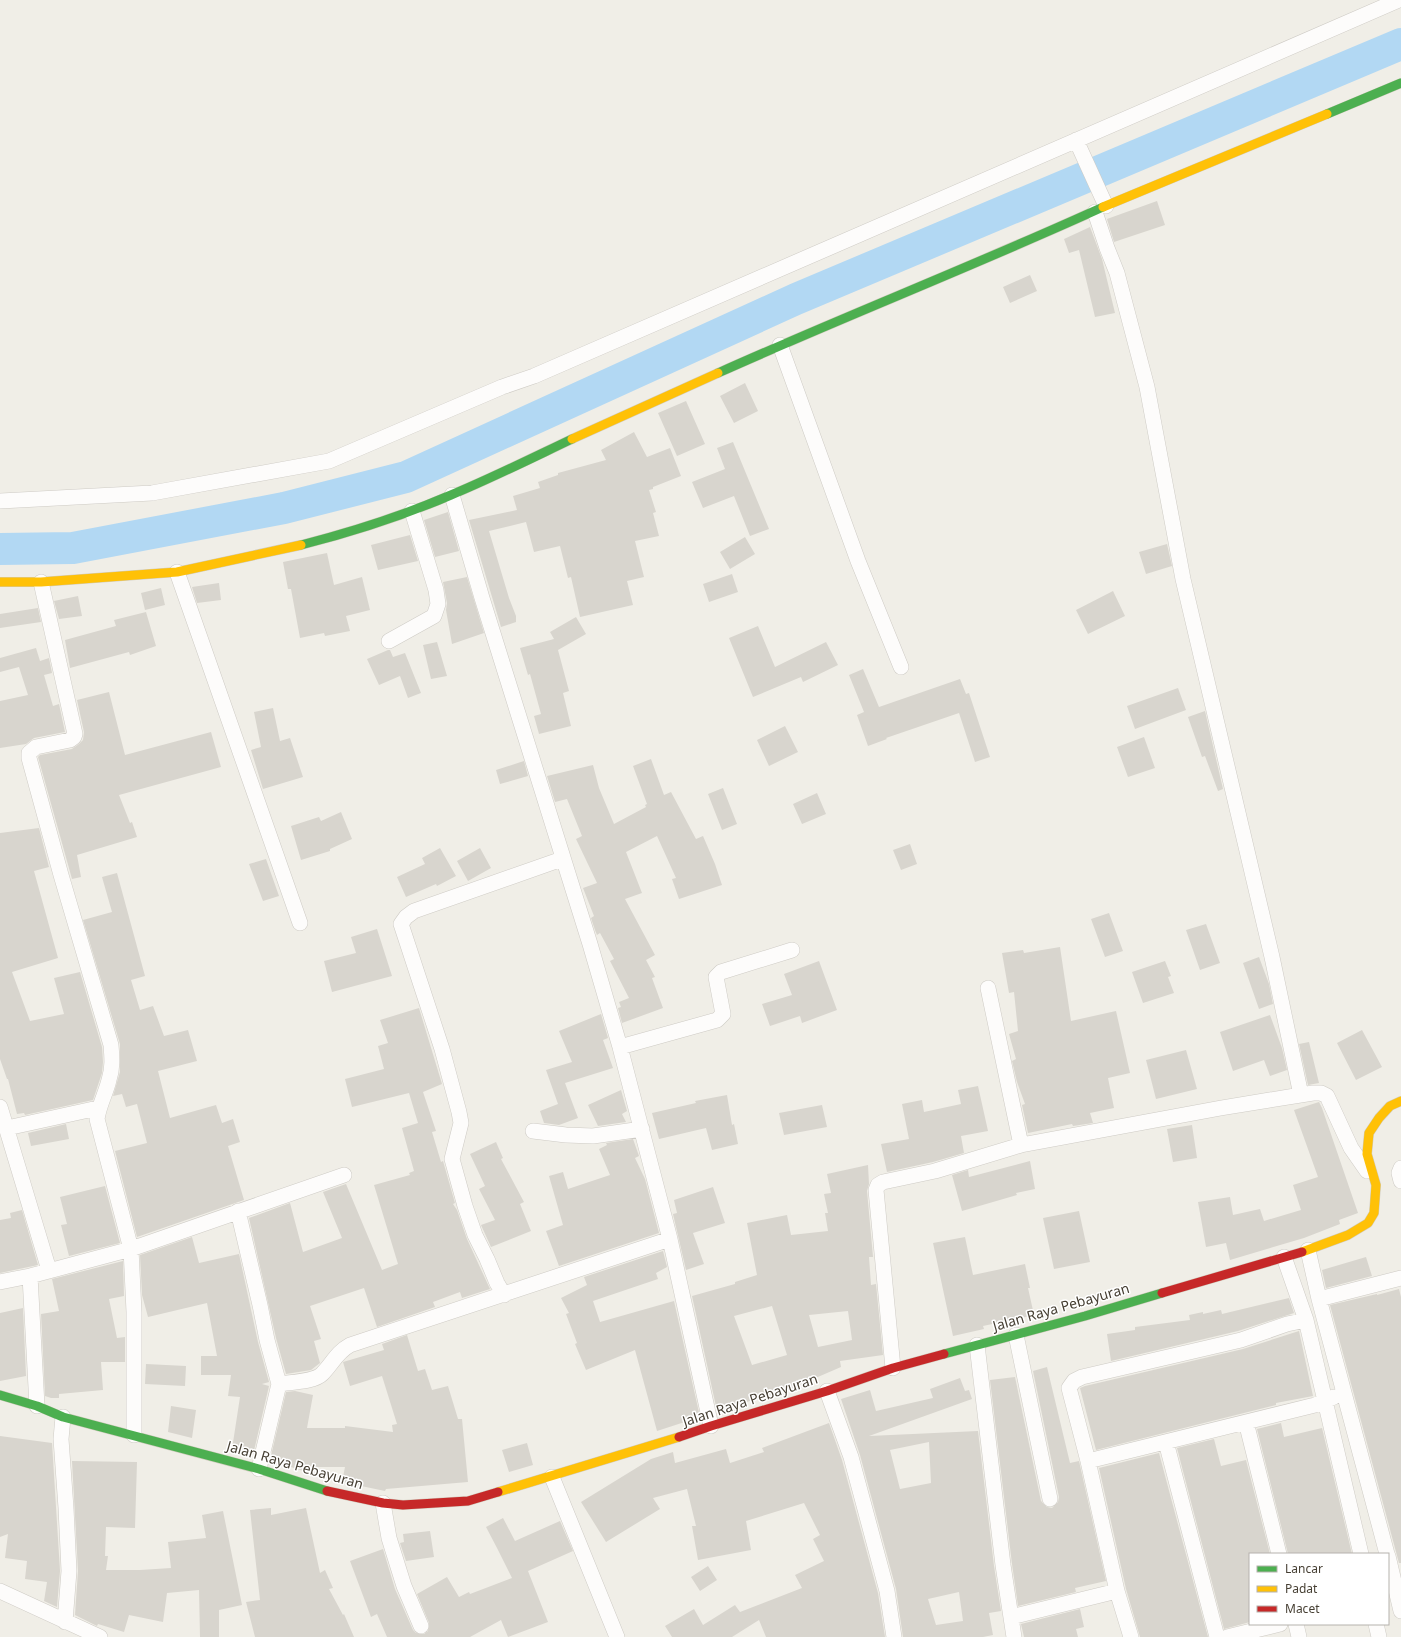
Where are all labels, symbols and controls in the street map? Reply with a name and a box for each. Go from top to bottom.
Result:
street label: Jalan Raya Pebayuran [988,1278,1131,1336]
street label: Jalan Raya Pebayuran [678,1369,820,1431]
street label: Jalan Raya Pebayuran [223,1435,366,1493]
legend [1249,1553,1389,1625]
text: Lancar [1285,1560,1323,1577]
text: Padat [1285,1580,1318,1597]
text: Macet [1285,1600,1320,1617]

